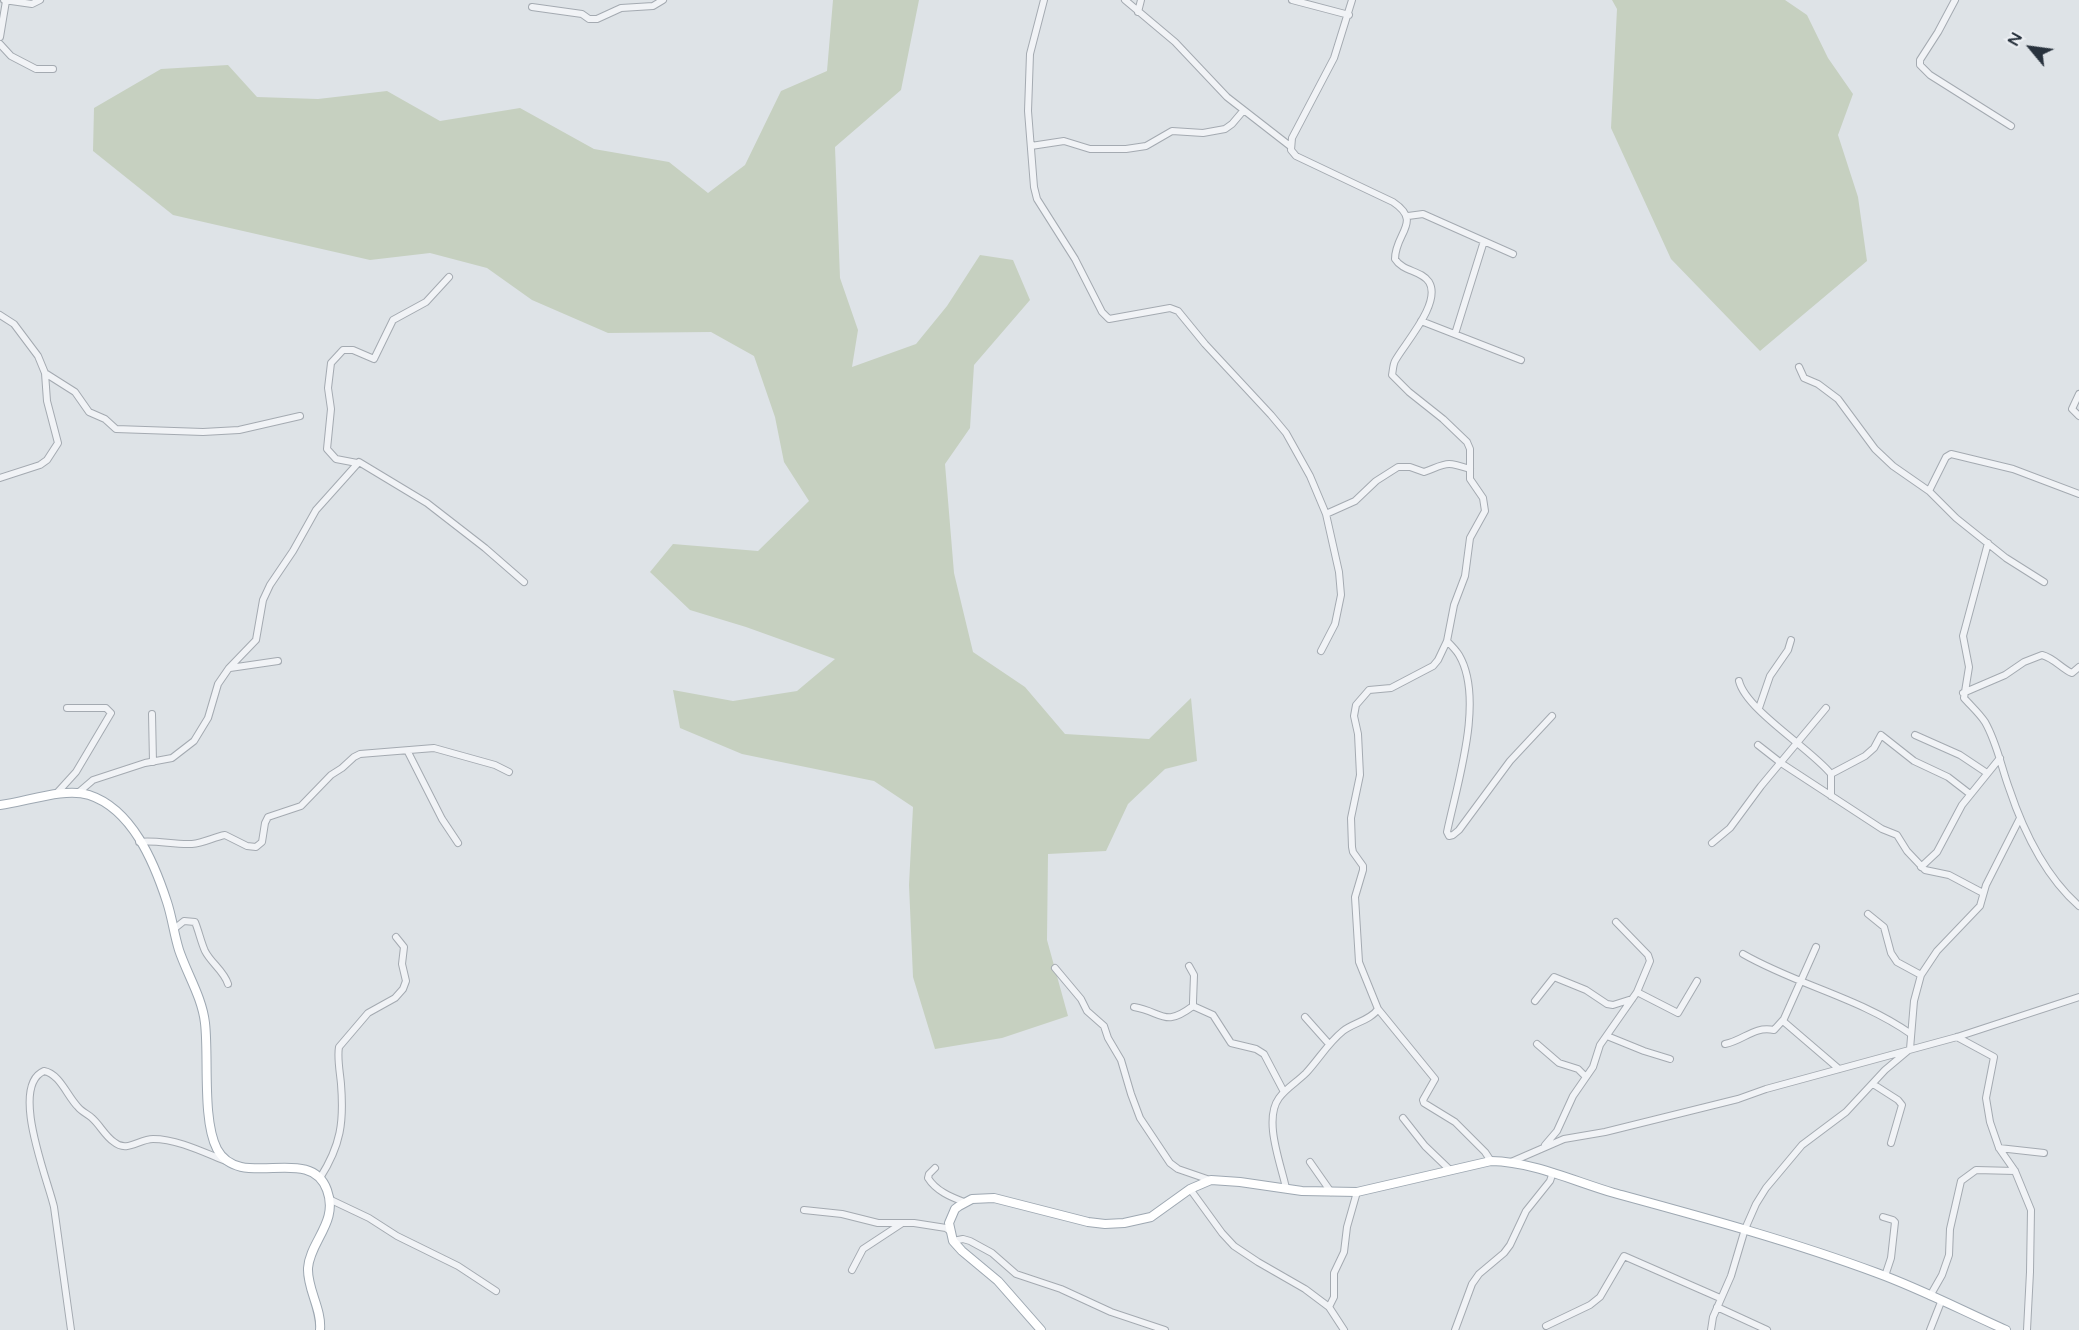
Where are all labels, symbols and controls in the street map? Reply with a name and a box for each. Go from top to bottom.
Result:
north arrow [2001,18,2061,78]
text: N [2003,29,2027,50]

